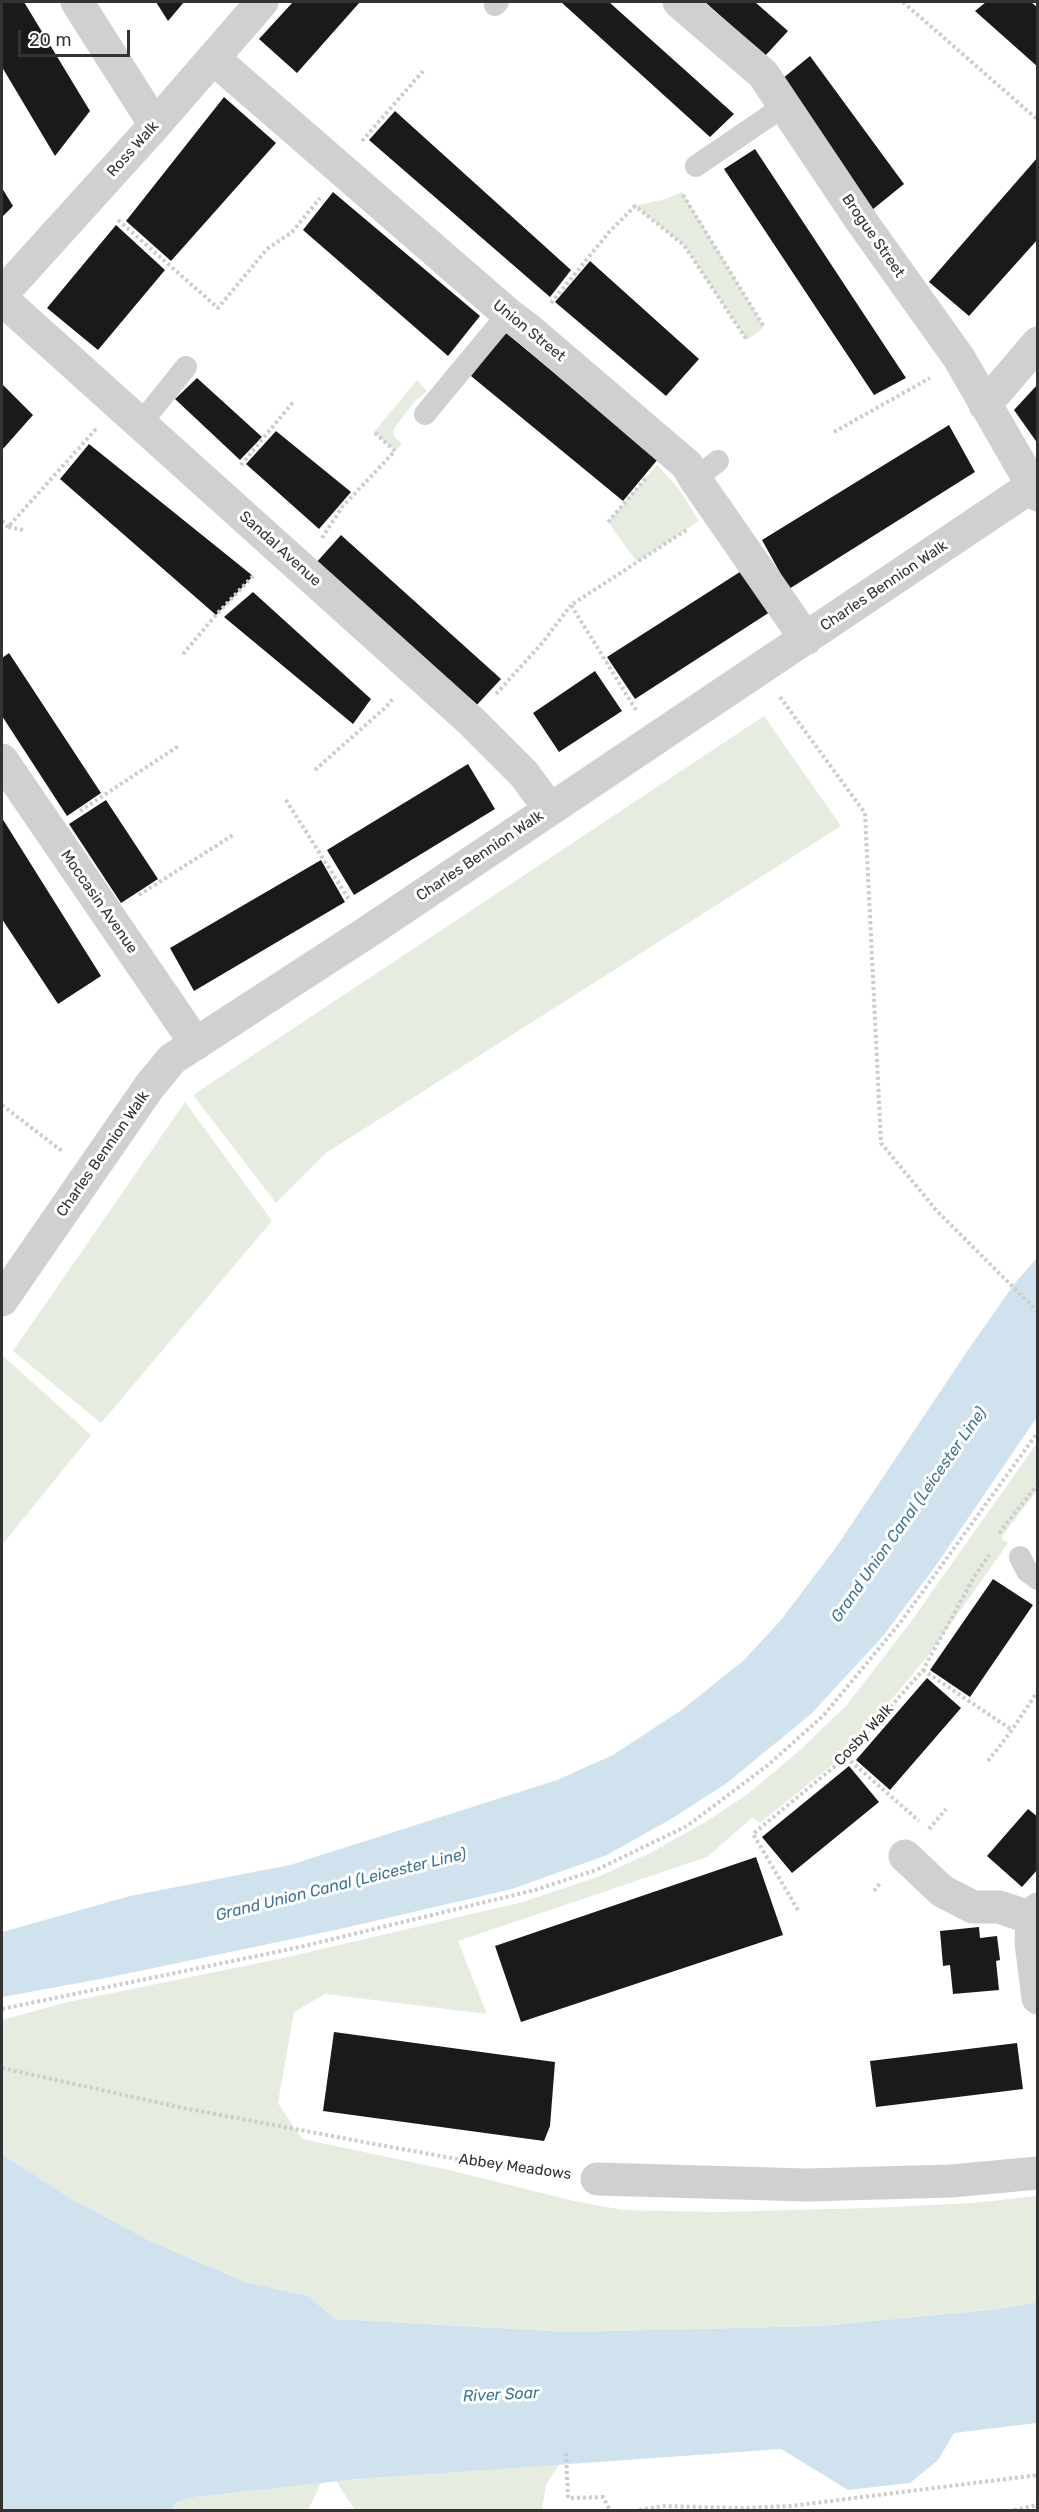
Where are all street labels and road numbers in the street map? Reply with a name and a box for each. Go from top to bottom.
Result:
street label: Ross Walk [103,117,163,181]
street label: Brogue Street [838,191,908,281]
street label: Union Street [489,296,569,366]
street label: Sandal Avenue [235,508,325,590]
street label: Charles Bennion Walk [817,537,951,635]
street label: Charles Bennion Walk [413,807,547,905]
street label: Moccasin Avenue [57,847,141,957]
street label: Charles Bennion Walk [53,1088,153,1220]
street label: Cosby Walk [831,1700,897,1770]
street label: Abbey Meadows [458,2150,572,2184]

